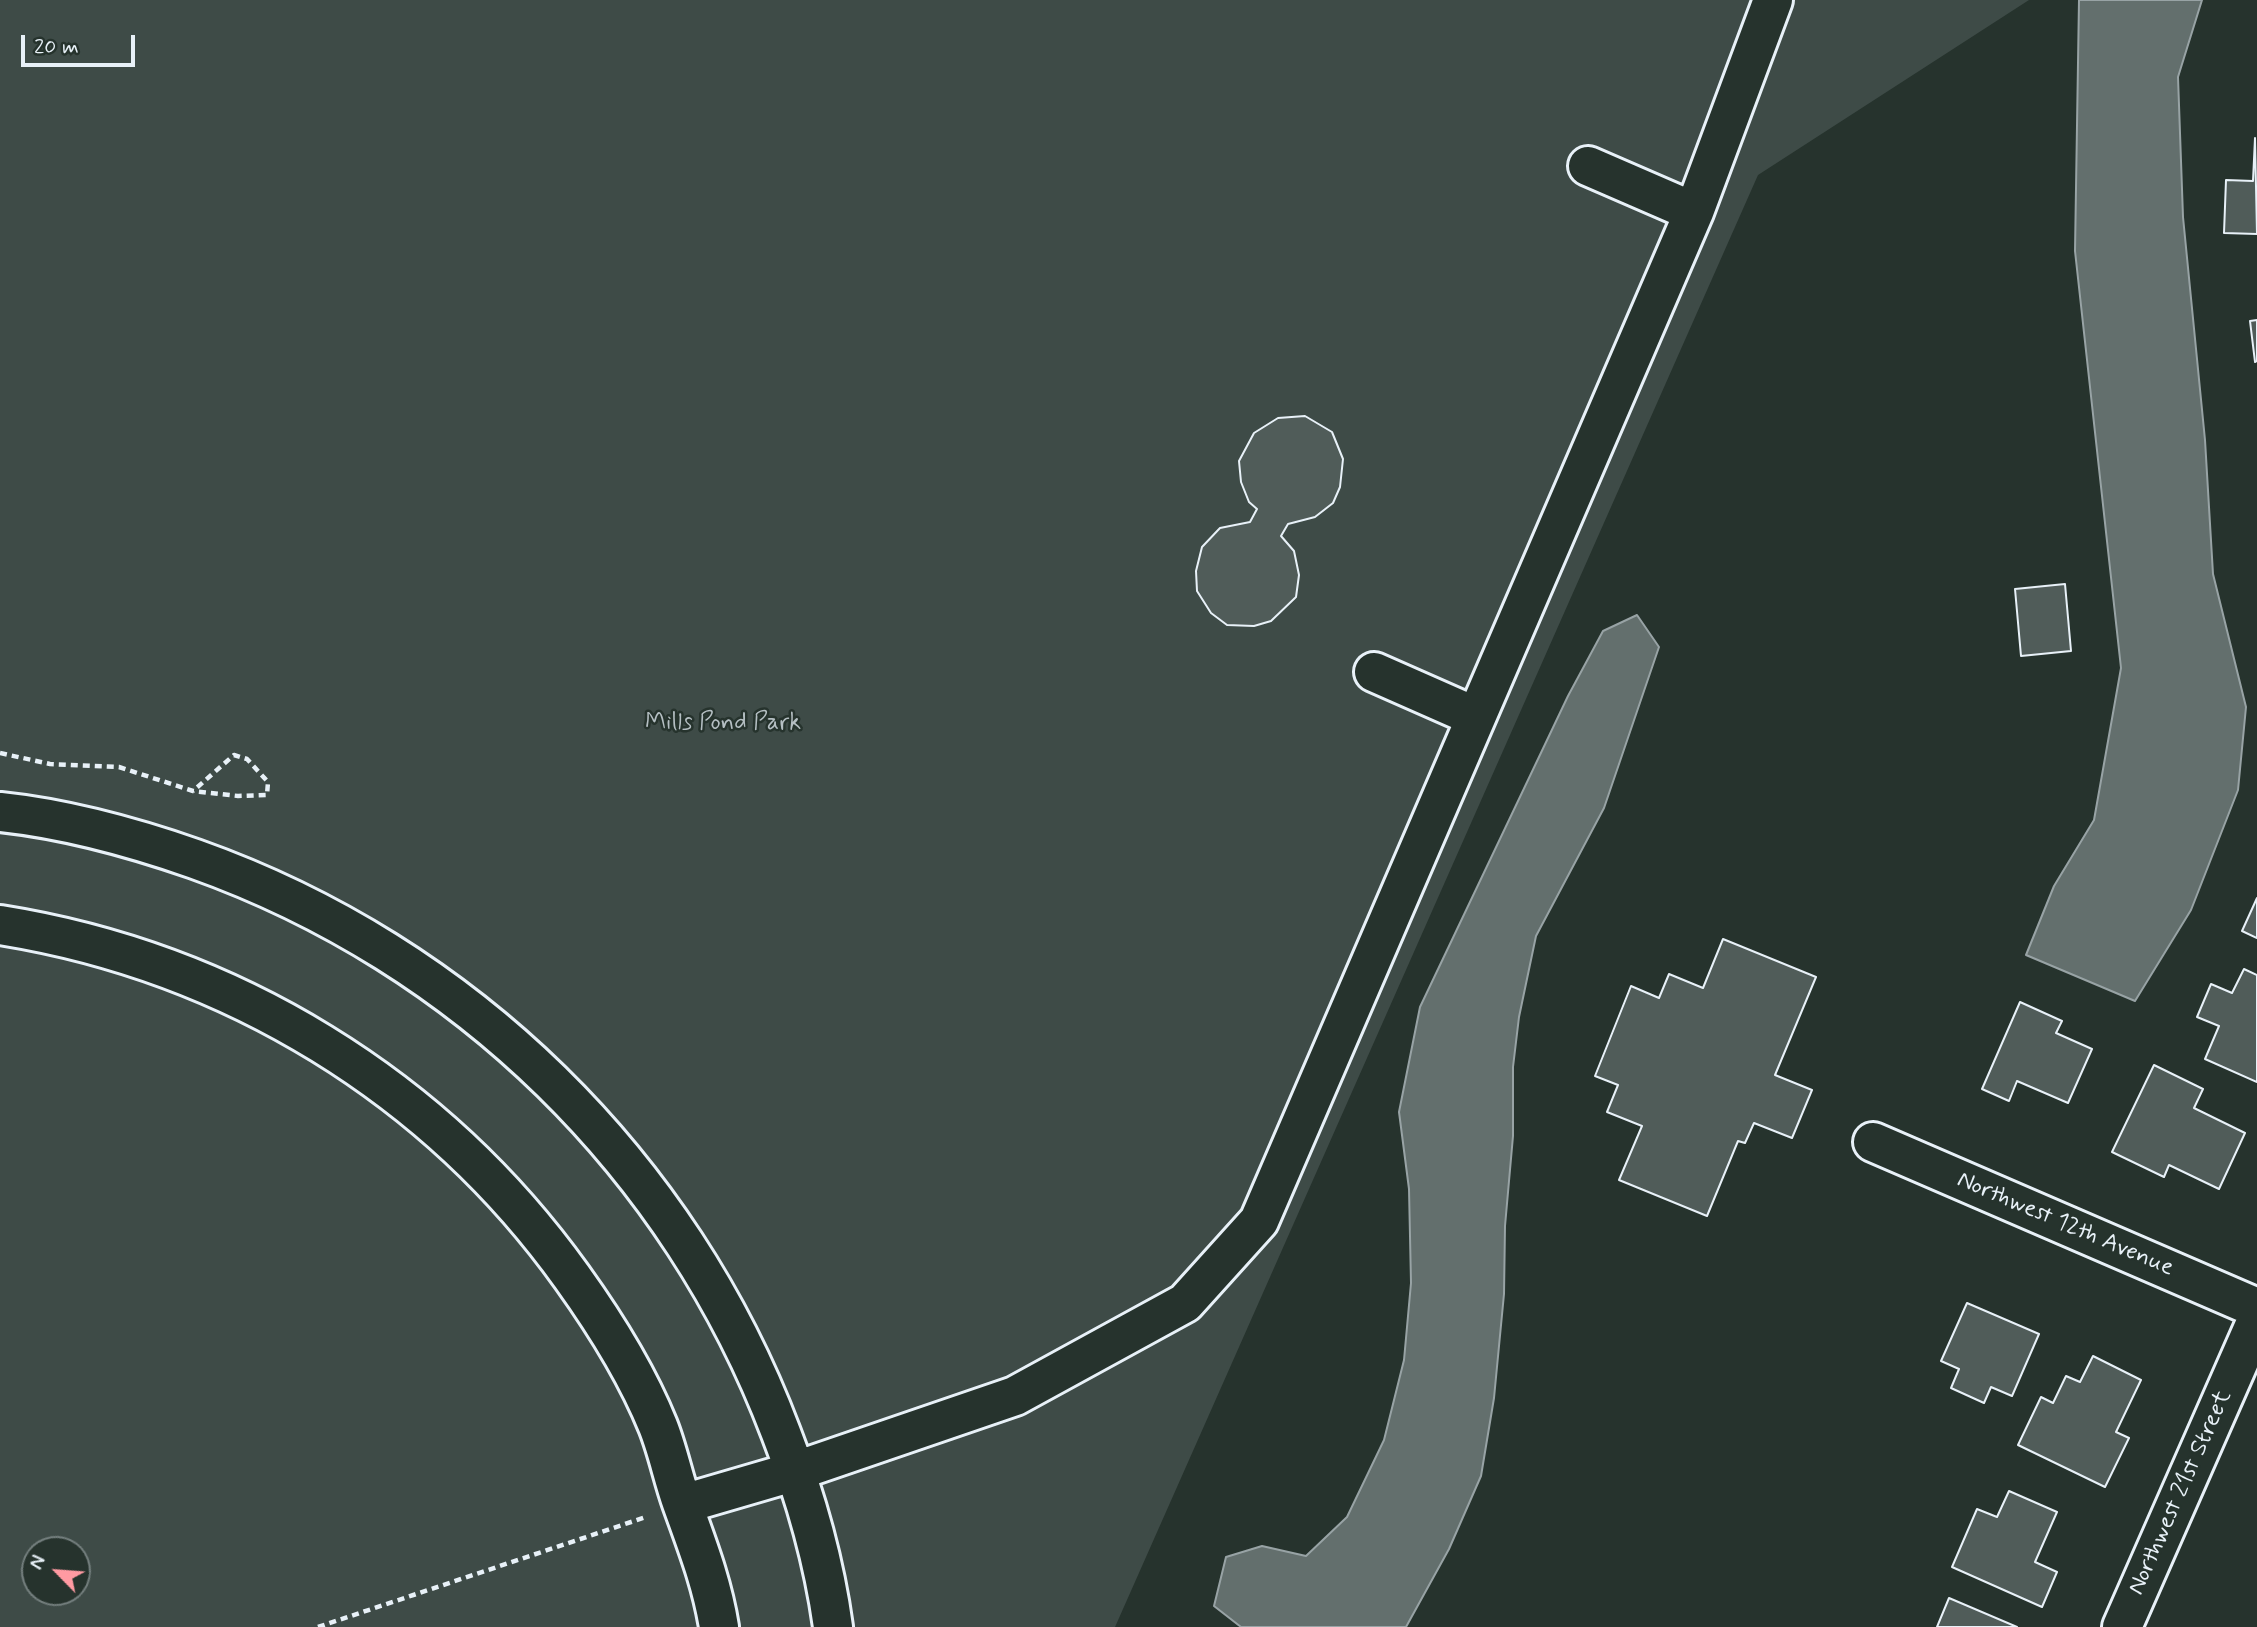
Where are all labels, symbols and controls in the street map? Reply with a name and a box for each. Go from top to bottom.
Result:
scale bar [24,21,138,65]
text: 20 m [34,33,79,61]
park label: Mills Pond Park [645,710,801,738]
street label: Northwest 12th Avenue [1952,1166,2178,1284]
street label: Northwest 21st Street [2123,1386,2239,1600]
north arrow [21,1536,91,1606]
text: N [24,1552,52,1574]

